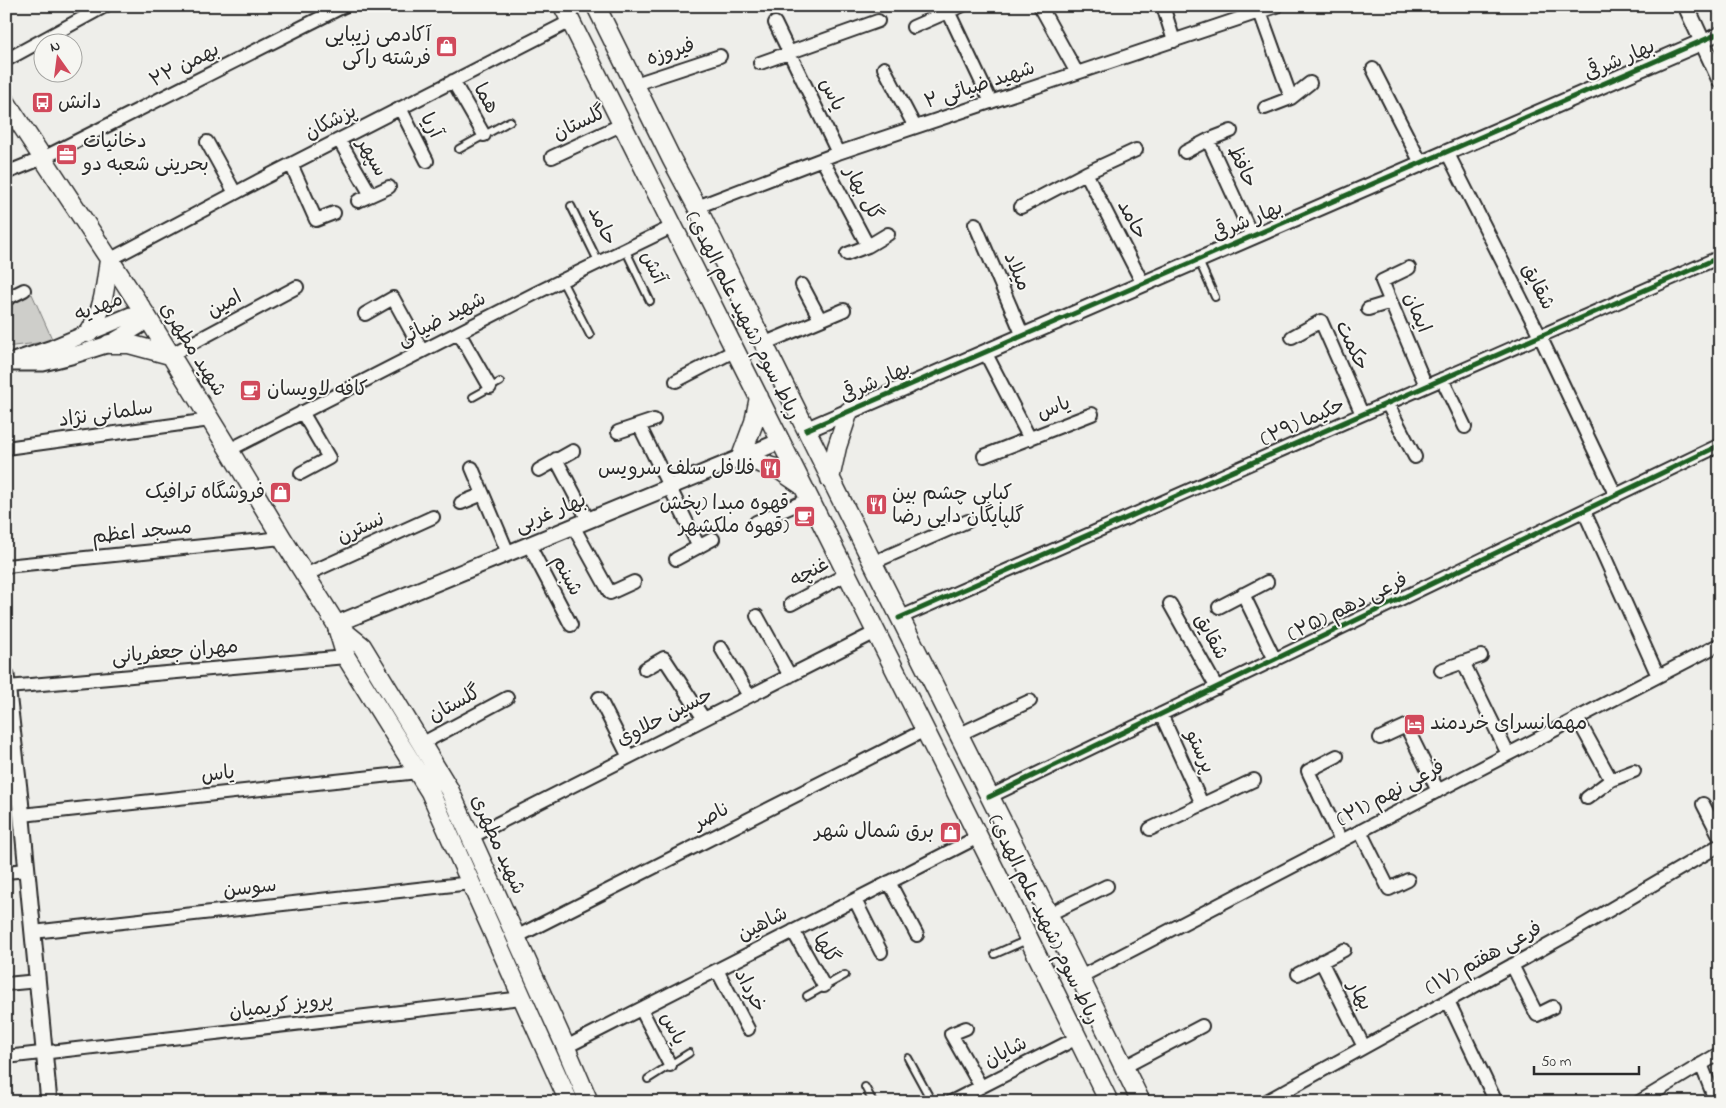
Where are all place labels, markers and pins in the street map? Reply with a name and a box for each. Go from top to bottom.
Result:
place label: آکادمی زیبایی فرشته راکی [325,22,432,74]
shop icon: آکادمی زیبایی فرشته راکی [435,35,459,59]
place label: دانش [58,89,101,118]
bus stop icon: دانش [30,91,54,115]
place label: دخانیات بحرینی شعبه دو [81,128,209,180]
office icon: دخانیات بحرینی شعبه دو [55,142,79,166]
place label: کافه لاویسان [267,376,368,405]
cafe icon: کافه لاویسان [239,378,263,402]
place label: فلافل سلف سرویس [598,455,755,484]
restaurant icon: فلافل سلف سرویس [759,457,783,481]
place label: فروشگاه ترافیک [145,479,265,508]
place label: کبابی چشم بین گلپایگان دایی رضا [892,480,1024,532]
shop icon: فروشگاه ترافیک [269,481,293,505]
place label: قهوه مبدا (پخش قهوه ملکشهر) [660,490,789,542]
restaurant icon: کبابی چشم بین گلپایگان دایی رضا [864,493,888,517]
cafe icon: قهوه مبدا (پخش قهوه ملکشهر) [793,504,817,528]
place label: مهمانسرای خردمند [1430,710,1587,739]
hotel icon: مهمانسرای خردمند [1402,712,1426,736]
place label: برق شمال شهر [813,818,934,847]
shop icon: برق شمال شهر [938,820,962,844]

